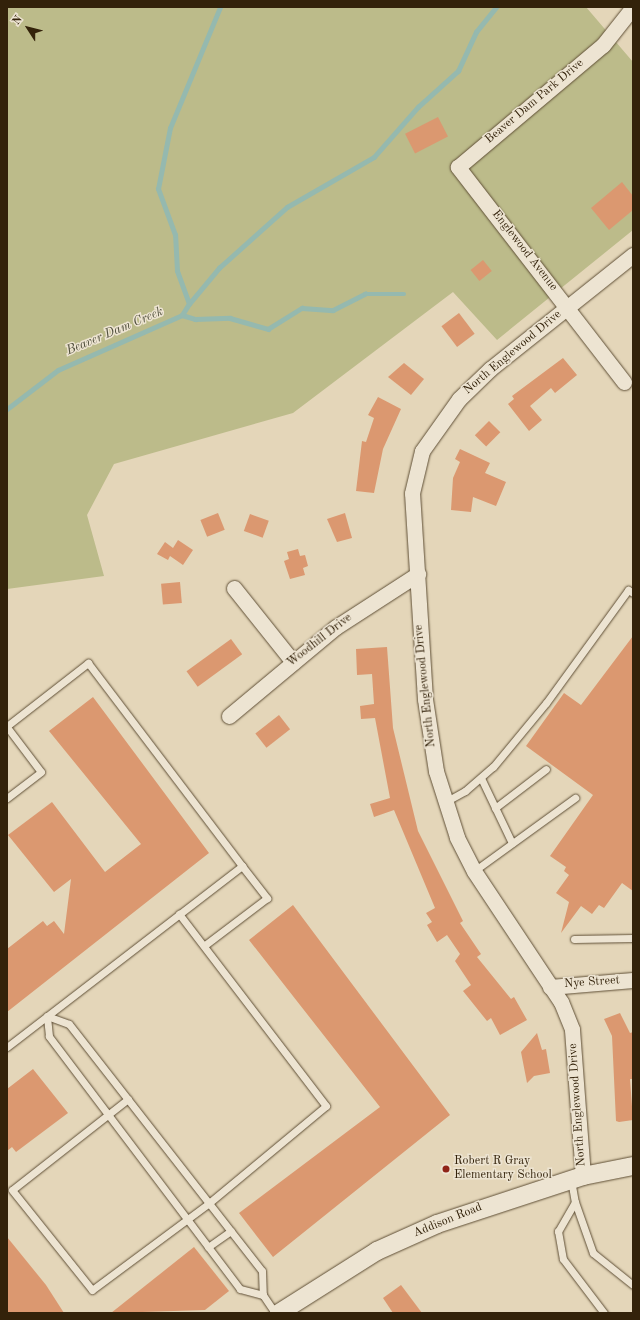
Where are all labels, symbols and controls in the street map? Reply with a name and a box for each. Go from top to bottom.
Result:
north arrow [8,8,48,48]
text: N [11,14,25,27]
street label: Beaver Dam Park Drive [483,57,587,147]
street label: Englewood Avenue [488,208,560,294]
water label: Beaver Dam Creek [64,305,166,359]
street label: North Englewood Drive [461,308,565,398]
street label: Woodhill Drive [285,611,355,671]
street label: North Englewood Drive [412,624,440,748]
street label: Nye Street [564,974,620,992]
street label: North Englewood Drive [567,1043,589,1167]
place label: Robert R Gray Elementary School [454,1155,552,1183]
marker: Robert R Gray Elementary School [441,1164,451,1174]
street label: Addison Road [412,1201,484,1241]

